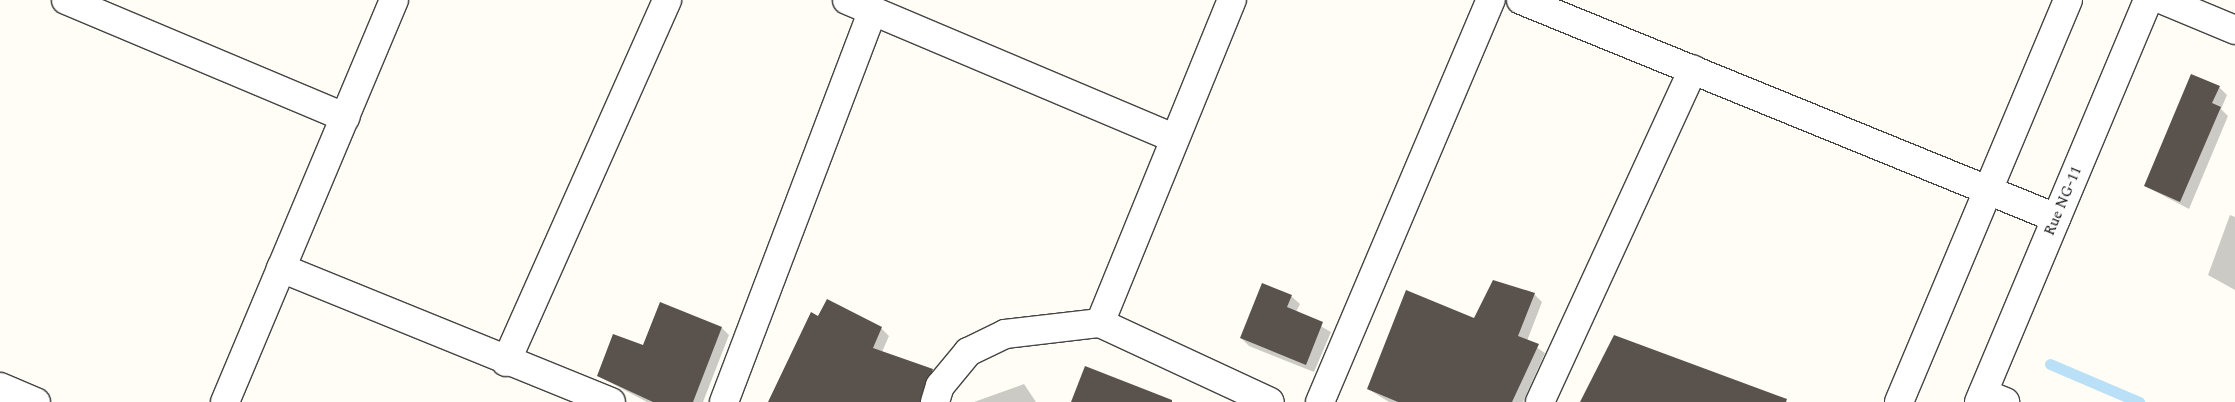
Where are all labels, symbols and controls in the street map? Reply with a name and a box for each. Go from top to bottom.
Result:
street label: Rue NG-11 [2040,164,2086,238]

